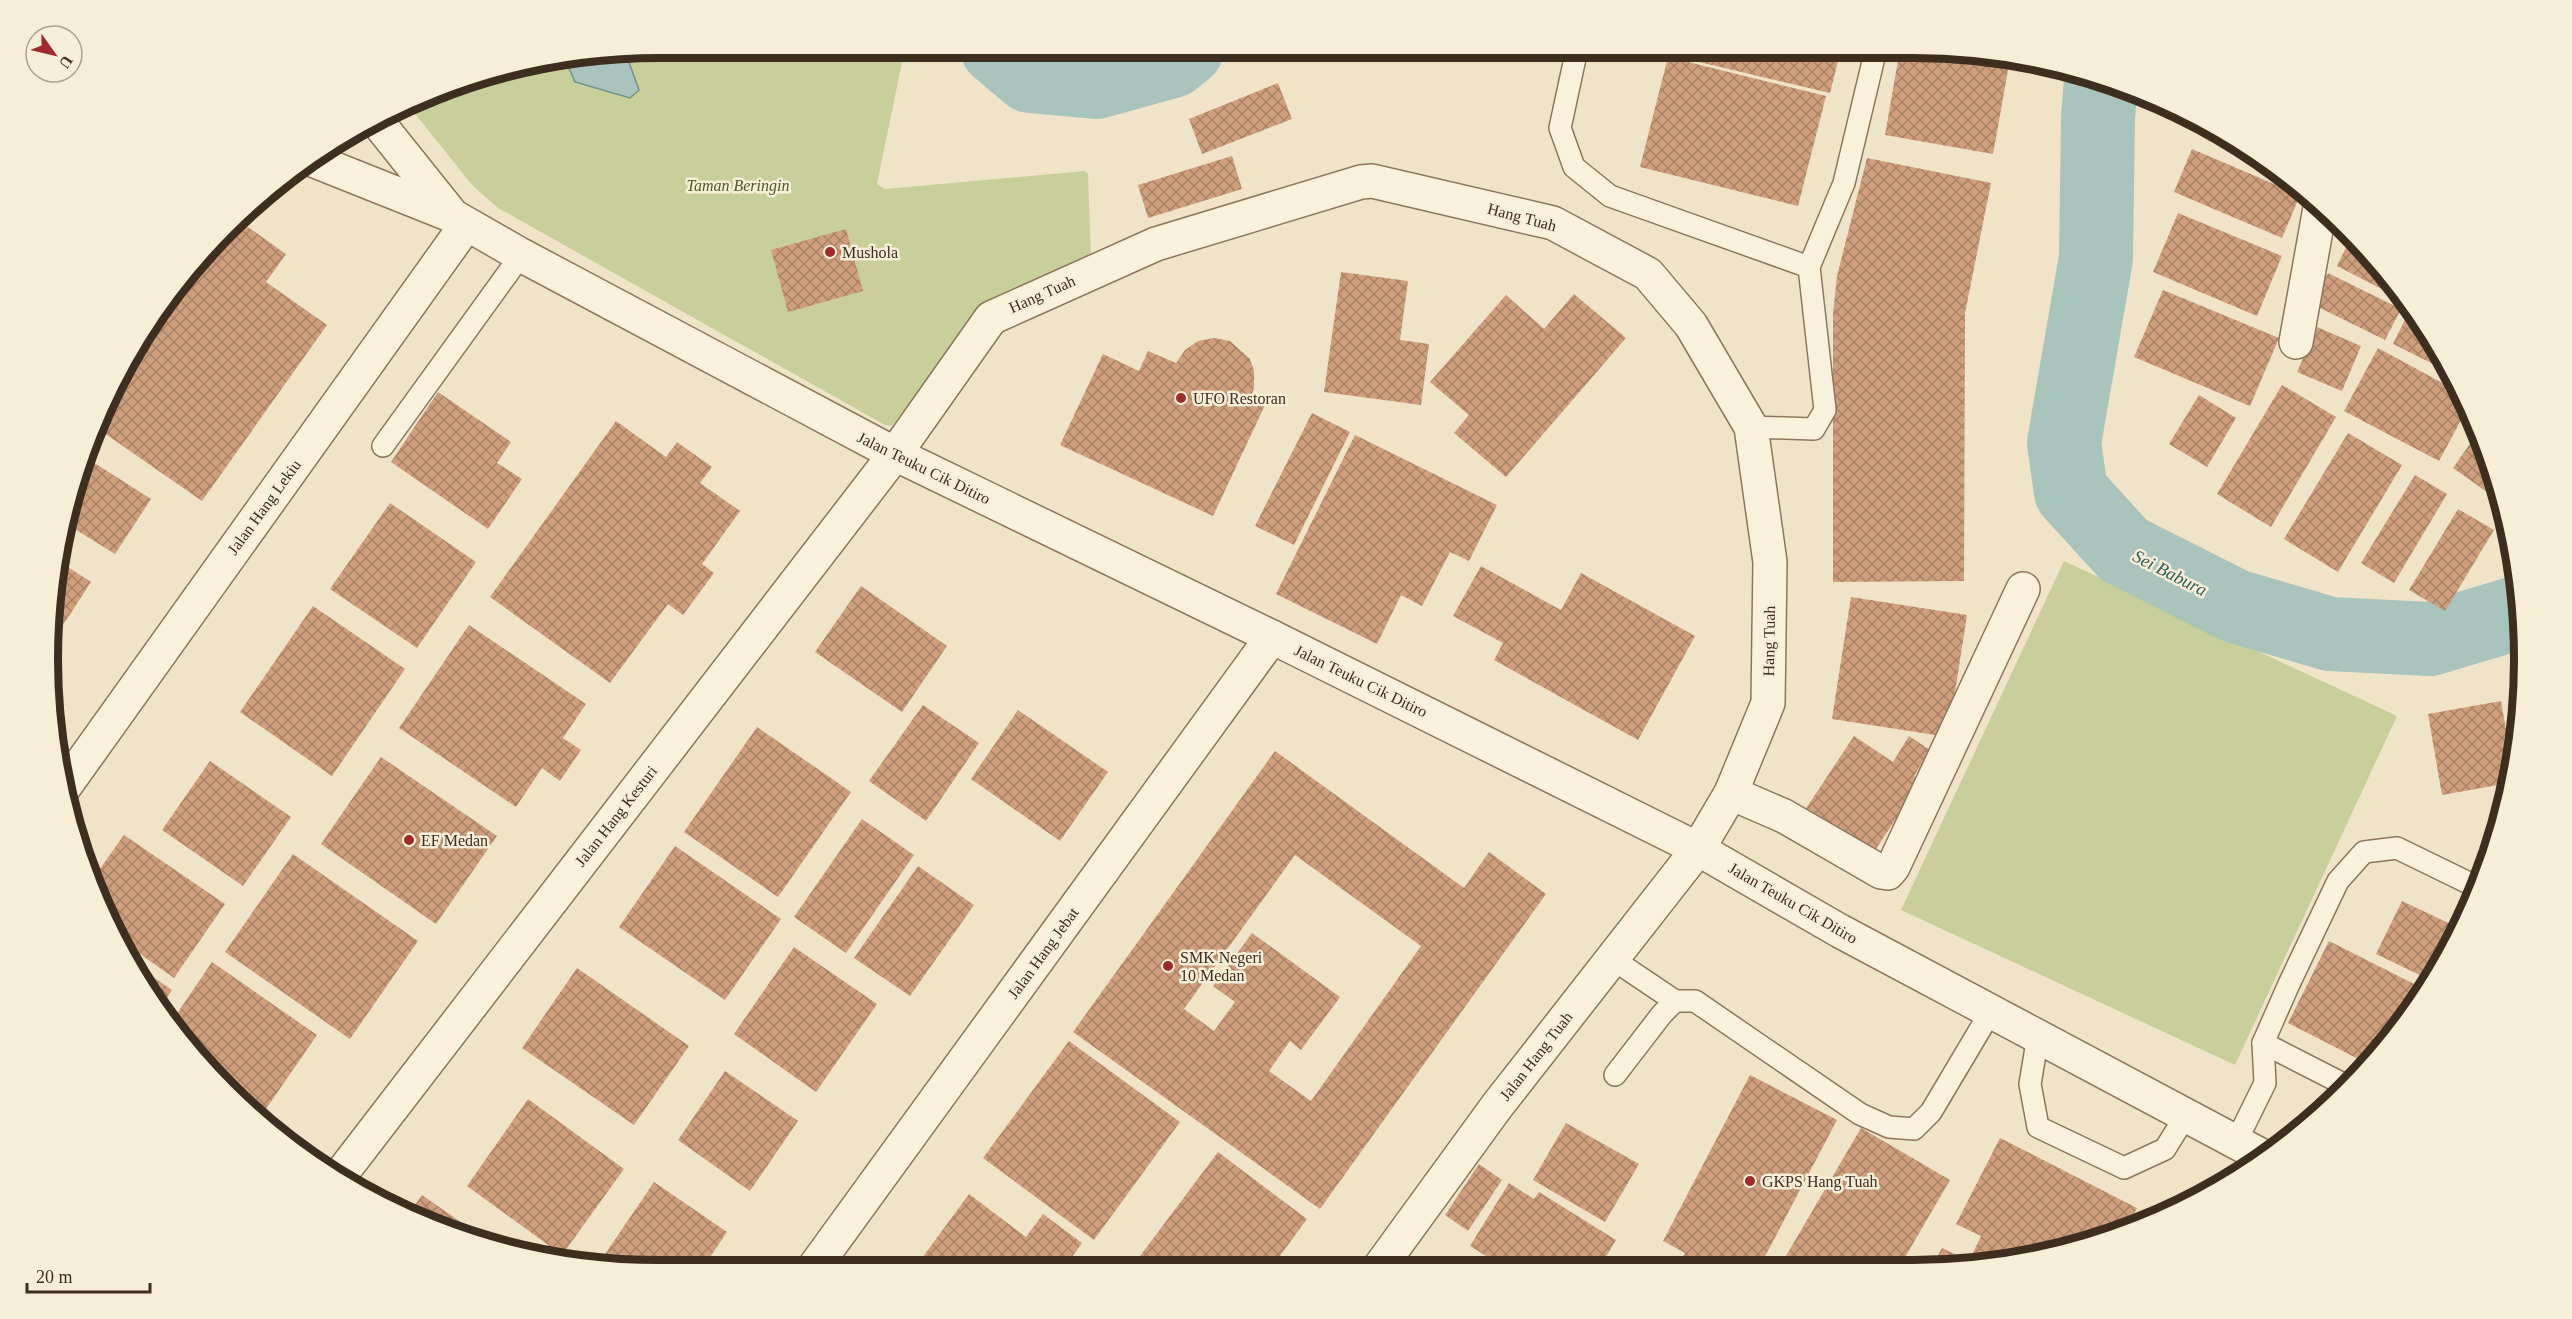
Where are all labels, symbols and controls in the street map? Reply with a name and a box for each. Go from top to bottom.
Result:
north arrow [24,24,84,84]
text: U [55,53,76,72]
park label: Taman Beringin [687,177,789,195]
street label: Hang Tuah [1485,200,1558,235]
place label: Mushola [842,244,898,261]
marker: Mushola [823,245,837,259]
street label: Hang Tuah [1006,272,1078,317]
place label: UFO Restoran [1193,390,1286,407]
marker: UFO Restoran [1174,391,1188,405]
street label: Jalan Teuku Cik Ditiro [855,428,993,508]
street label: Jalan Hang Lekiu [224,456,305,558]
water label: Sei Babura [2130,546,2210,600]
street label: Hang Tuah [1760,606,1779,677]
street label: Jalan Teuku Cik Ditiro [1292,641,1430,721]
street label: Jalan Hang Kesturi [572,762,662,870]
place label: EF Medan [421,832,488,849]
marker: EF Medan [402,833,416,847]
street label: Jalan Teuku Cik Ditiro [1726,859,1860,947]
street label: Jalan Hang Jebat [1004,904,1083,1002]
place label: SMK Negeri 10 Medan [1180,949,1263,984]
marker: SMK Negeri 10 Medan [1161,959,1175,973]
street label: Jalan Hang Tuah [1496,1008,1577,1104]
place label: GKPS Hang Tuah [1762,1173,1878,1191]
marker: GKPS Hang Tuah [1743,1174,1757,1188]
scale bar [27,1256,150,1294]
text: 20 m [36,1267,73,1287]

